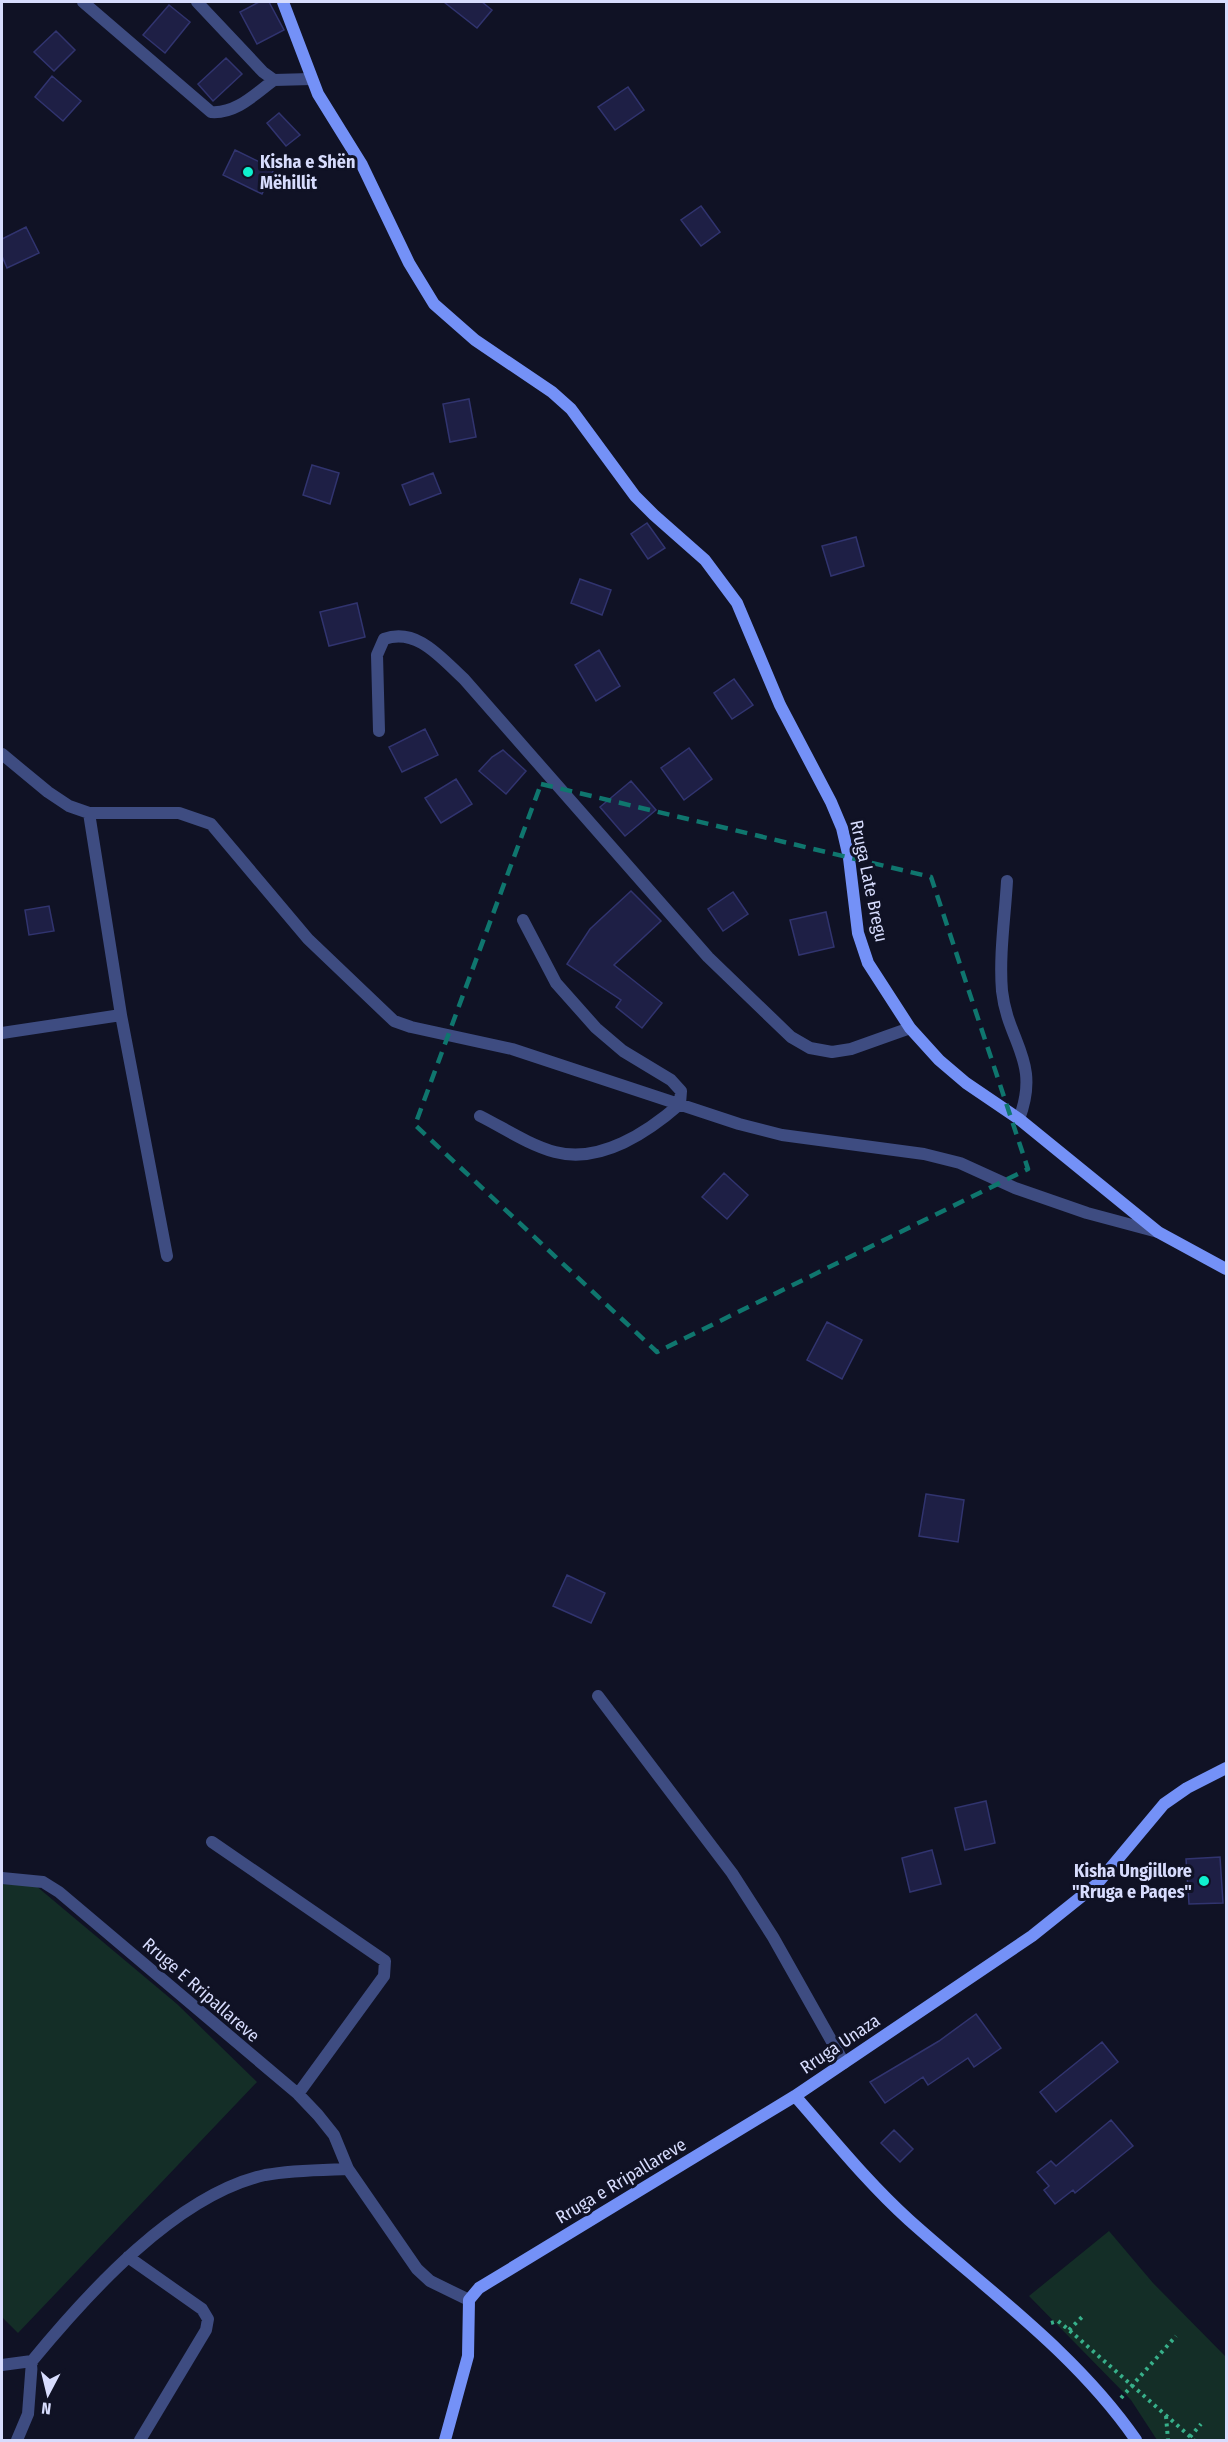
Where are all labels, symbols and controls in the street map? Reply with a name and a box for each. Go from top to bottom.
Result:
place label: Kisha e Shën Mëhillit [260,151,355,194]
marker: Kisha e Shën Mëhillit [241,165,255,179]
street label: Rruga Late Bregu [845,818,893,944]
place label: Kisha Ungjillore "Rruga e Paqes" [1072,1860,1192,1903]
marker: Kisha Ungjillore "Rruga e Paqes" [1197,1874,1211,1888]
street label: Rruge E Rripallareve [138,1933,264,2047]
street label: Rruga Unaza [796,2009,884,2079]
street label: Rruga e Rripallareve [552,2133,690,2229]
north arrow [18,2364,78,2424]
text: N [40,2398,52,2418]

